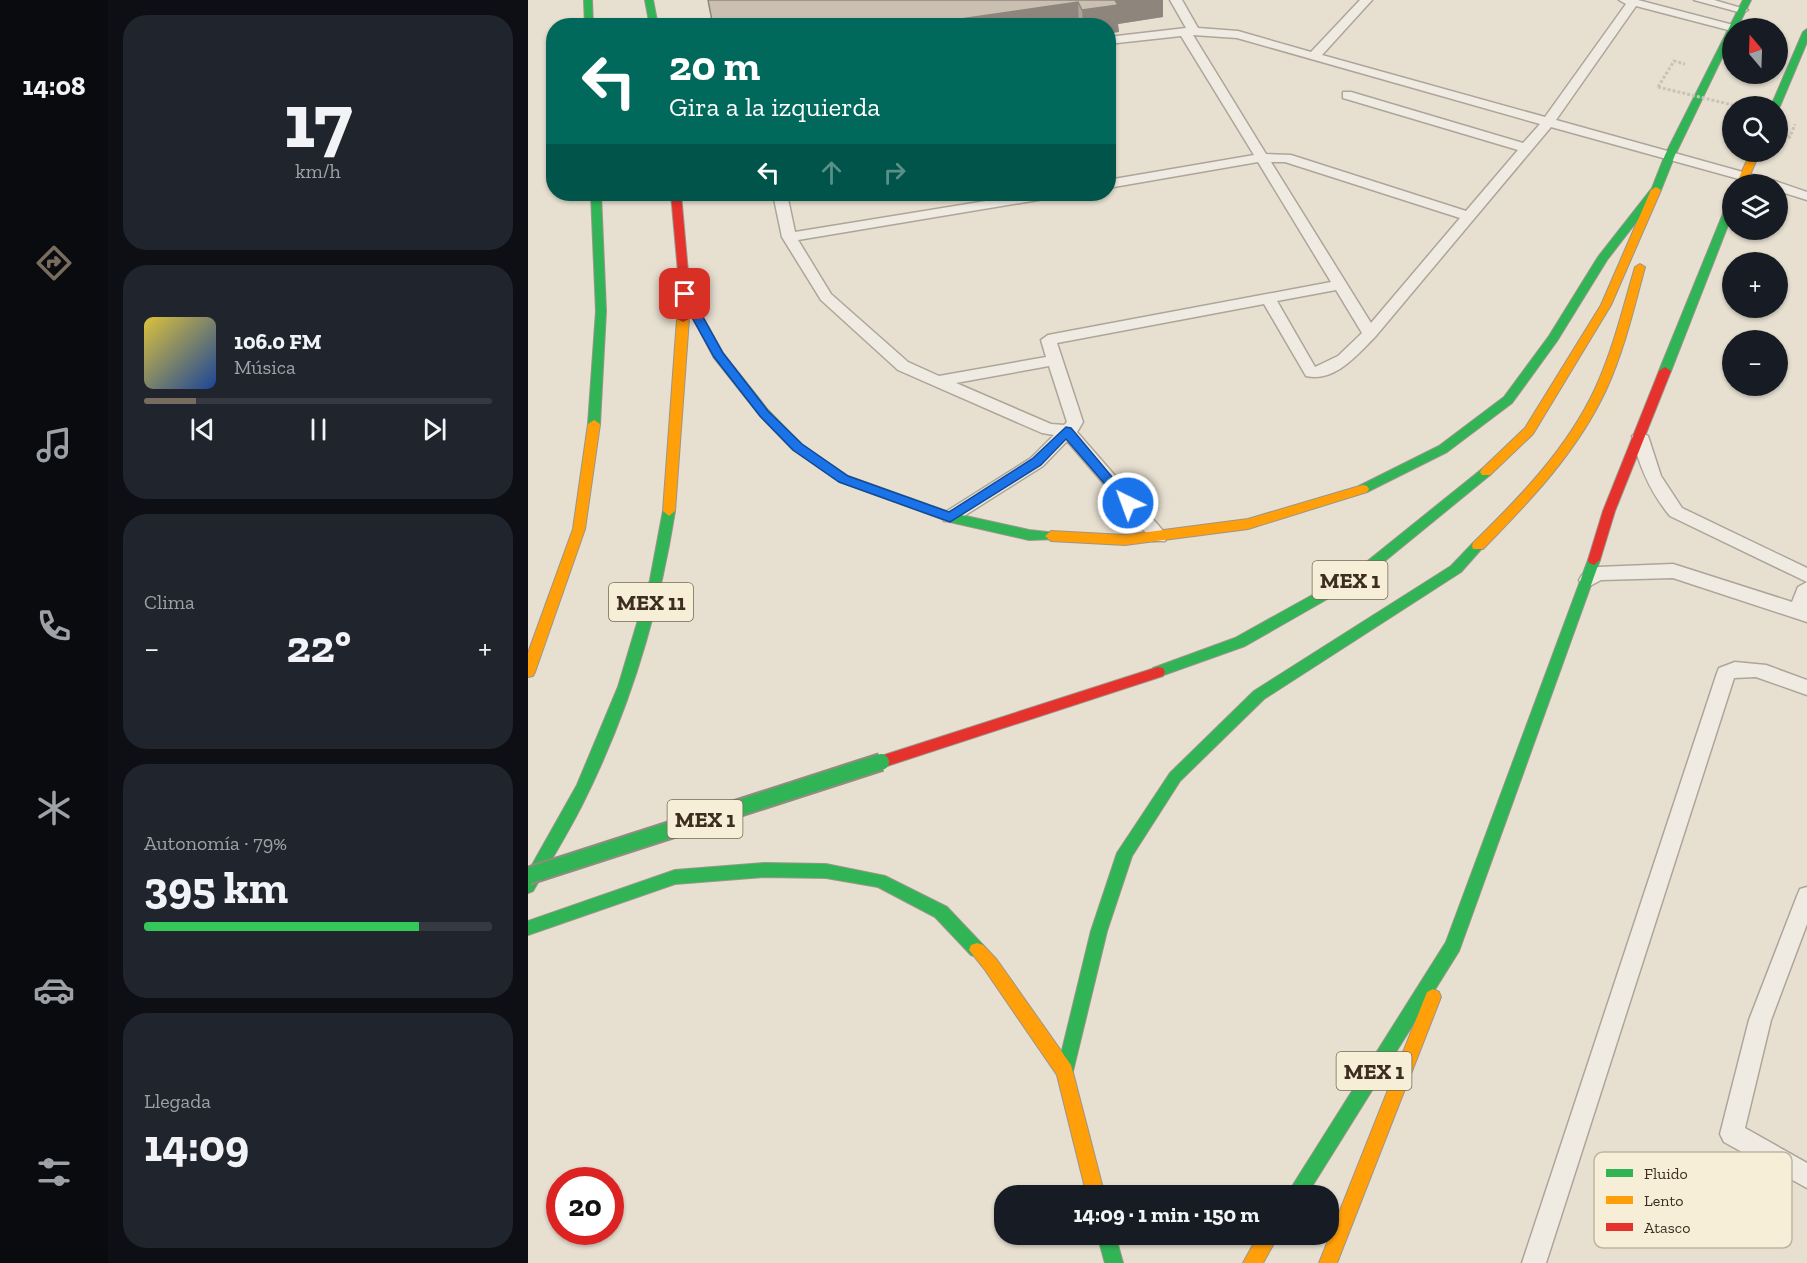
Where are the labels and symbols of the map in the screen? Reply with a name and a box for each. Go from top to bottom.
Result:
north arrow [1722,18,1788,84]
pin [659,268,710,319]
position arrow [1096,471,1160,535]
road number: MEX 1 [1312,561,1388,599]
road number: MEX 11 [609,583,693,621]
road number: MEX 1 [668,800,742,838]
road number: MEX 1 [1336,1052,1412,1090]
legend [1594,1152,1792,1248]
text: Fluido [1644,1164,1688,1183]
speed limit sign: 20 [546,1167,624,1245]
text: Lento [1644,1191,1684,1210]
text: Atasco [1644,1218,1690,1237]

